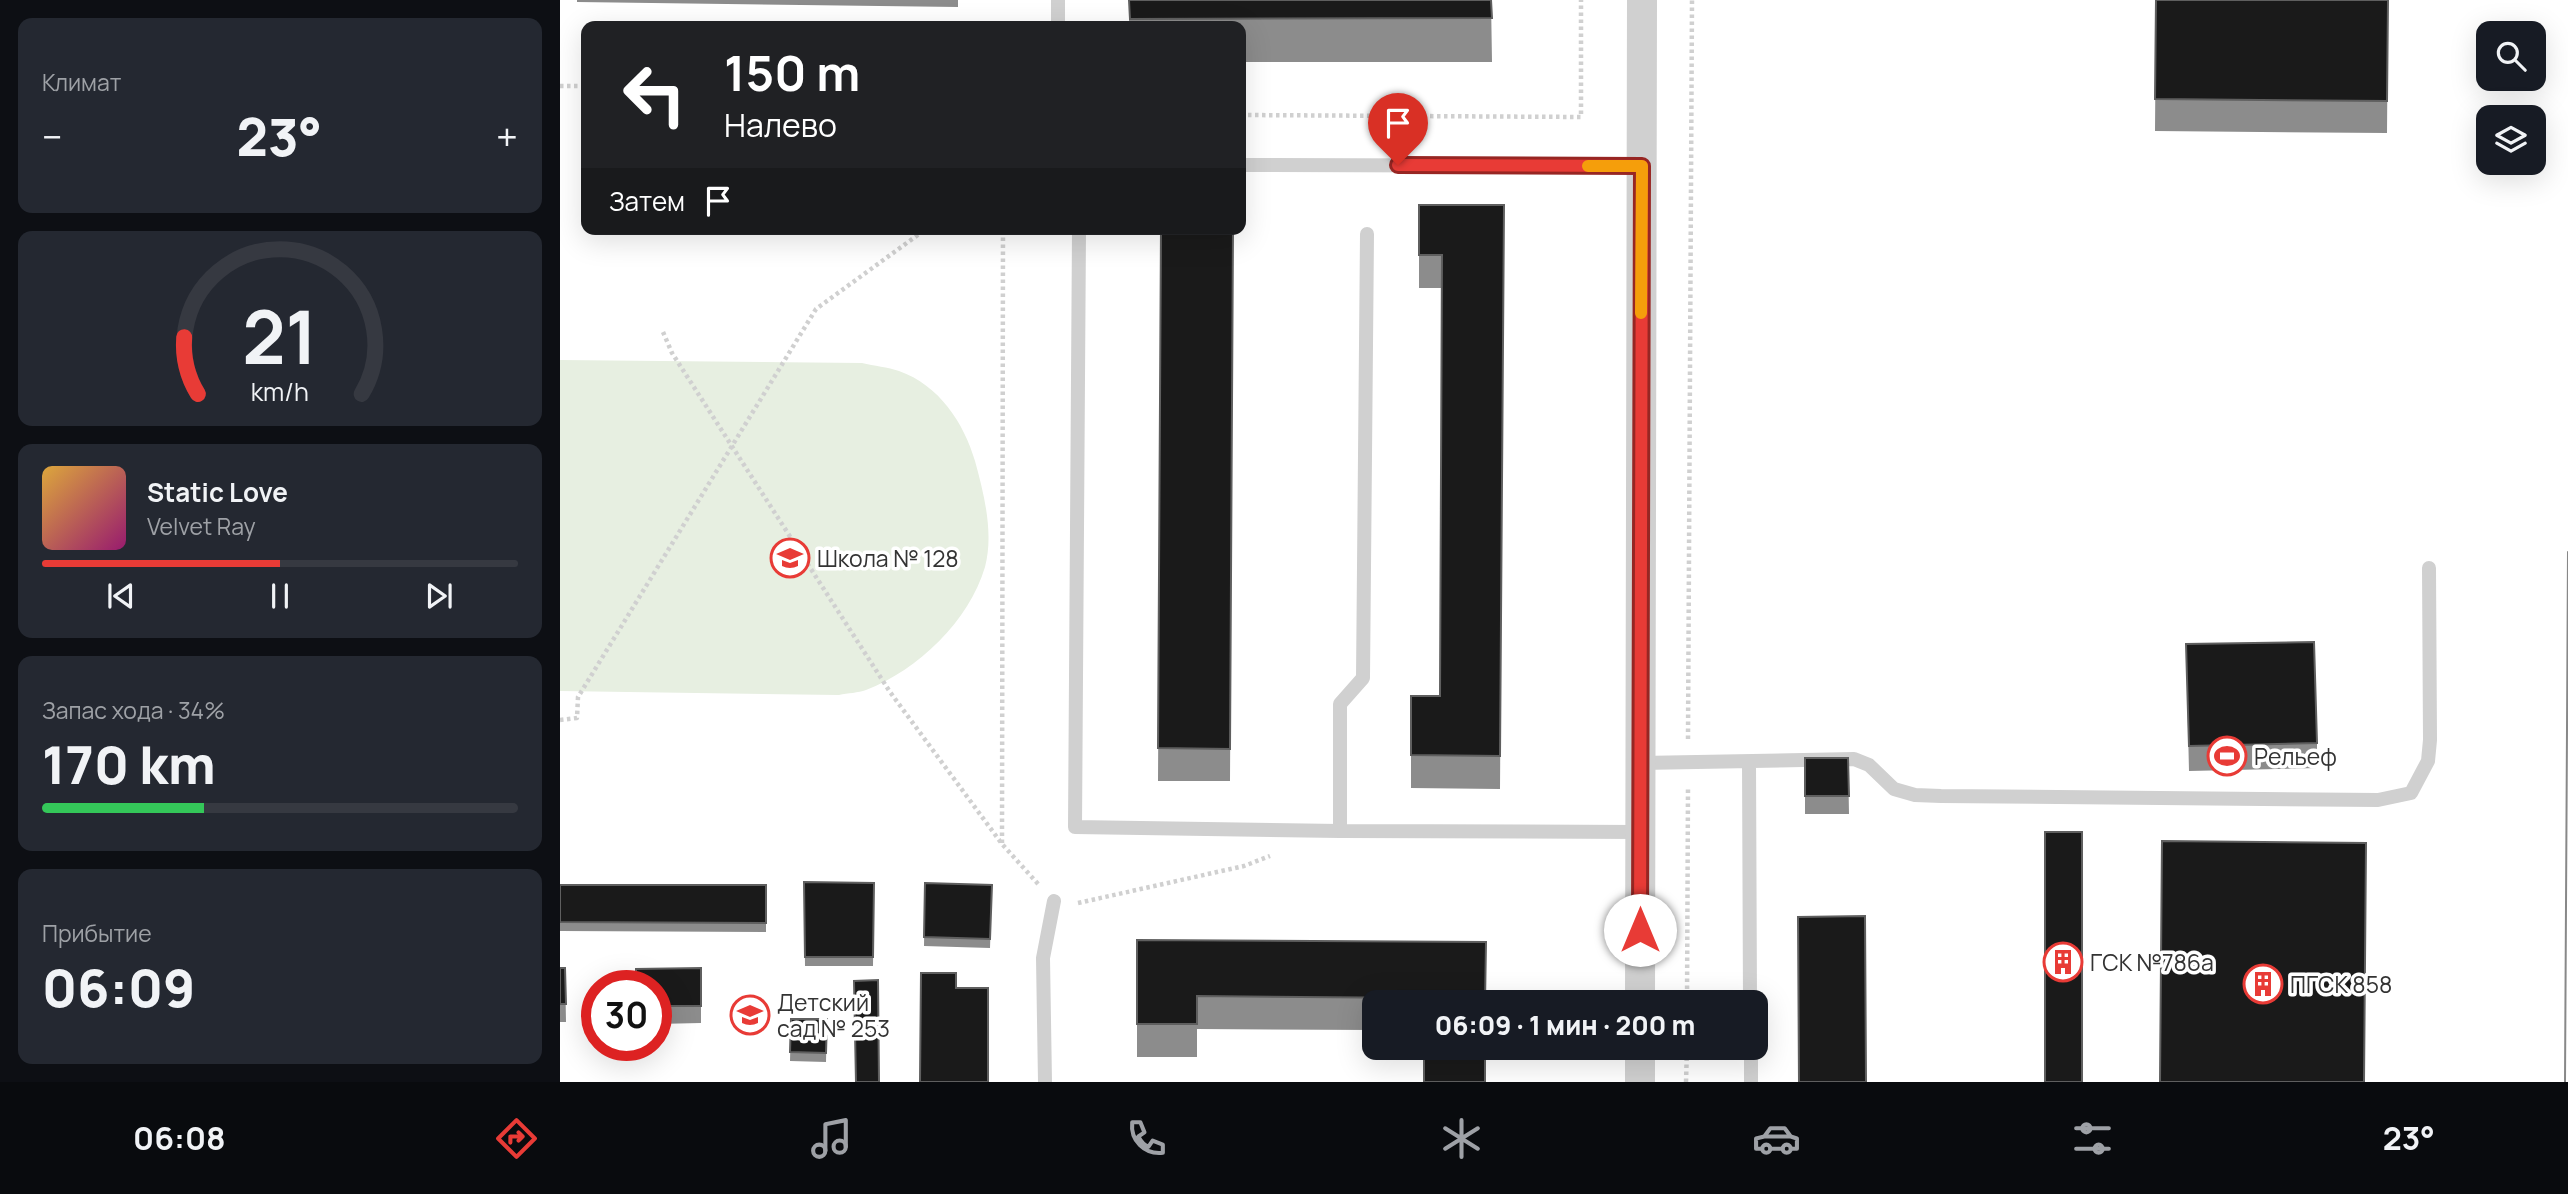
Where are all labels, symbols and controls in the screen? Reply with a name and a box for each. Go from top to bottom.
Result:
map controls [2476,21,2546,175]
button: search [2476,21,2546,91]
text: 150 m [724,39,860,106]
icon: left [609,49,700,140]
text: Климат [42,66,121,98]
pin [1368,93,1428,165]
text: 23° [237,101,322,172]
text: Налево [724,103,837,147]
icon: arrive [1379,104,1417,142]
button: layers [2476,105,2546,175]
text: − [42,110,63,162]
text: + [496,110,518,162]
icon: arrive [699,182,737,220]
text: Затем [609,183,685,219]
text: 21 [242,287,318,387]
text: km/h [251,374,309,409]
text: Static Love [147,474,288,510]
text: Velvet Ray [147,510,256,542]
school or university icon: Школа № 128 [769,537,811,579]
place label: Школа № 128 [817,542,959,574]
icon: previous [102,577,140,615]
icon: pause [261,577,299,615]
icon: next [420,577,458,615]
text: Запас хода · 34% [42,694,225,726]
text: 170 km [42,729,216,800]
sports icon: Рельеф [2206,735,2248,777]
place label: Рельеф [2254,740,2337,772]
position arrow [1603,893,1677,967]
text: Прибытие [42,917,152,949]
building icon: ГСК №786а [2042,941,2084,983]
place label: ГСК №786а [2090,946,2214,978]
text: 06:09 [42,952,195,1023]
building icon: ПГСК 858 [2242,963,2284,1005]
place label: ПГСК 858 [2290,968,2392,1000]
speed limit sign: 30 [581,970,672,1061]
place label: Детский сад № 253 [777,986,890,1044]
school or university icon: Детский сад № 253 [729,994,771,1036]
text: 06:09 · 1 мин · 200 m [1435,1007,1695,1043]
icon: directions [492,1114,541,1163]
icon: music [807,1114,856,1163]
icon: phone [1122,1114,1171,1163]
icon: climate [1437,1114,1486,1163]
icon: car [1752,1114,1801,1163]
icon: filters [2068,1114,2117,1163]
text: 06:08 [133,1116,226,1160]
text: 23° [2383,1116,2435,1160]

